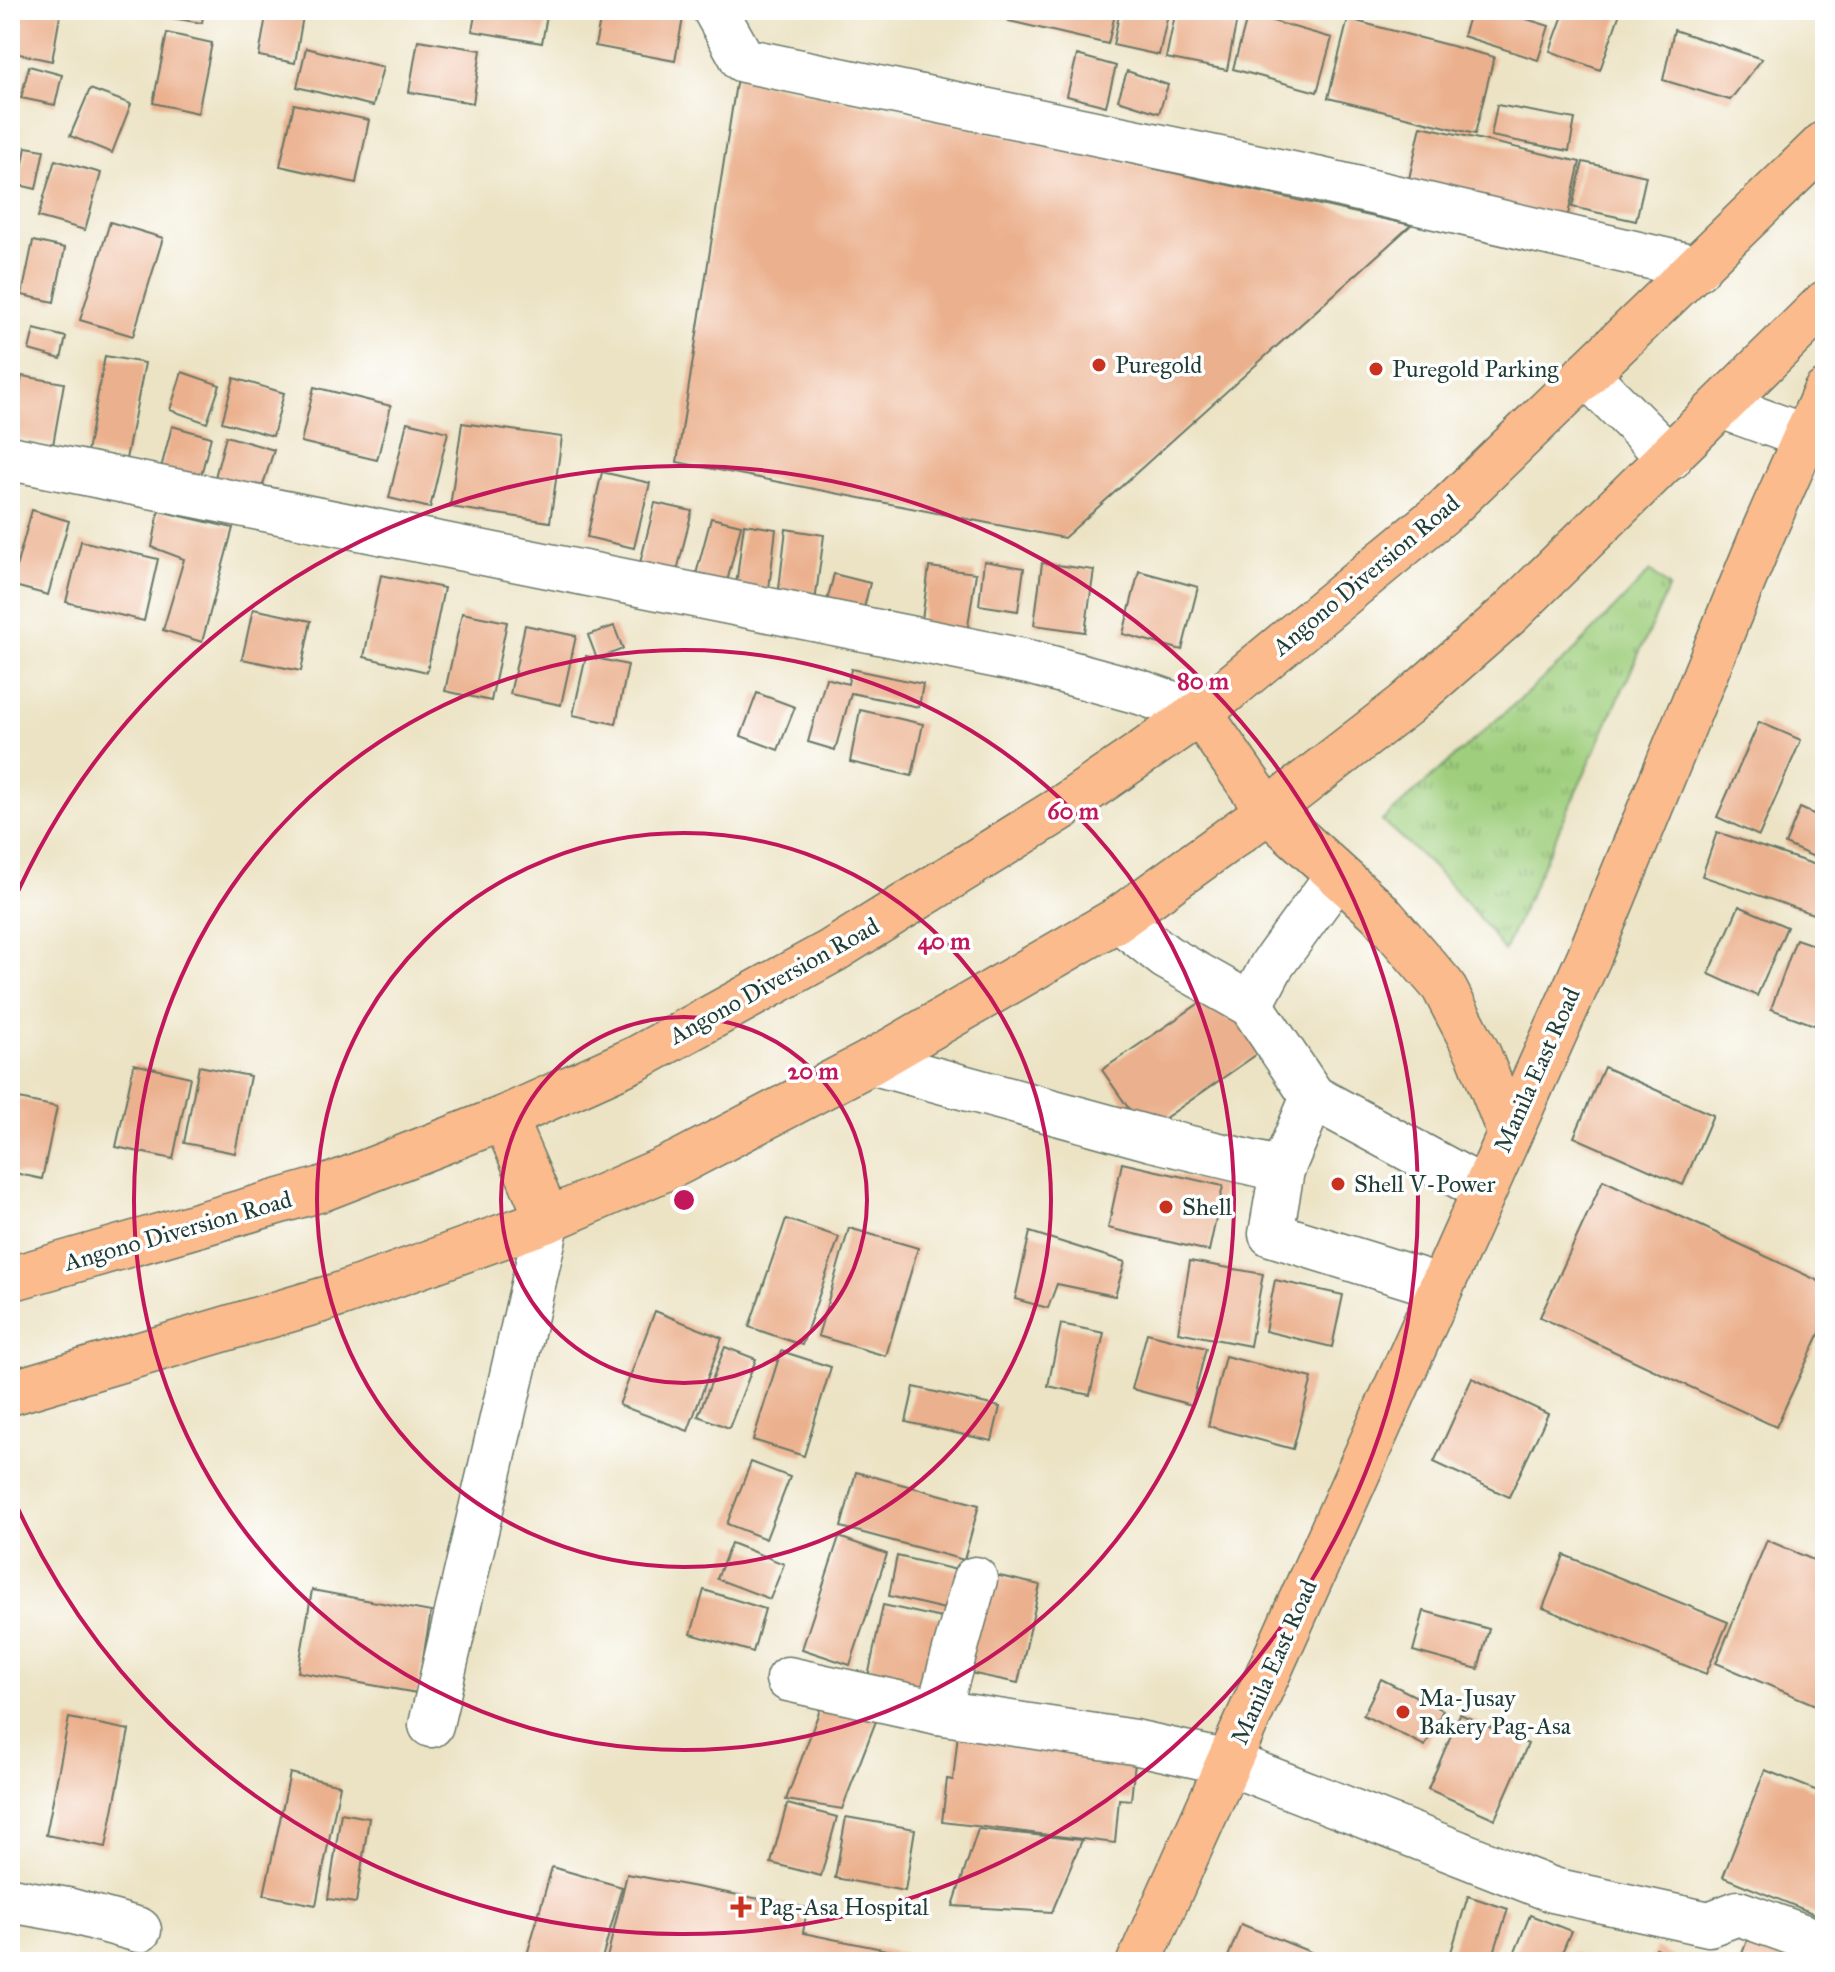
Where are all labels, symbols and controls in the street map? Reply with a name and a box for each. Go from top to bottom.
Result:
place label: Puregold [1115,350,1202,380]
place label: Puregold Parking [1392,354,1559,384]
marker: Puregold [1090,356,1108,374]
marker: Puregold Parking [1367,360,1385,378]
street label: Angono Diversion Road [1265,488,1466,663]
text: 80 m [1177,666,1230,696]
text: 60 m [1047,796,1100,826]
street label: Angono Diversion Road [663,911,884,1052]
text: 40 m [918,926,971,956]
street label: Manila East Road [1487,983,1587,1157]
text: 20 m [787,1056,839,1086]
place label: Shell V-Power [1354,1169,1496,1199]
marker: Shell V-Power [1329,1175,1347,1193]
street label: Angono Diversion Road [60,1184,295,1278]
centre of rings [670,1186,698,1214]
place label: Shell [1182,1192,1233,1222]
marker: Shell [1157,1198,1175,1216]
street label: Manila East Road [1224,1575,1324,1749]
place label: Ma-Jusay Bakery Pag-Asa [1419,1683,1572,1741]
marker: Ma-Jusay Bakery Pag-Asa [1394,1703,1412,1721]
place label: Pag-Asa Hospital [759,1892,929,1922]
marker: Pag-Asa Hospital [730,1896,752,1918]

